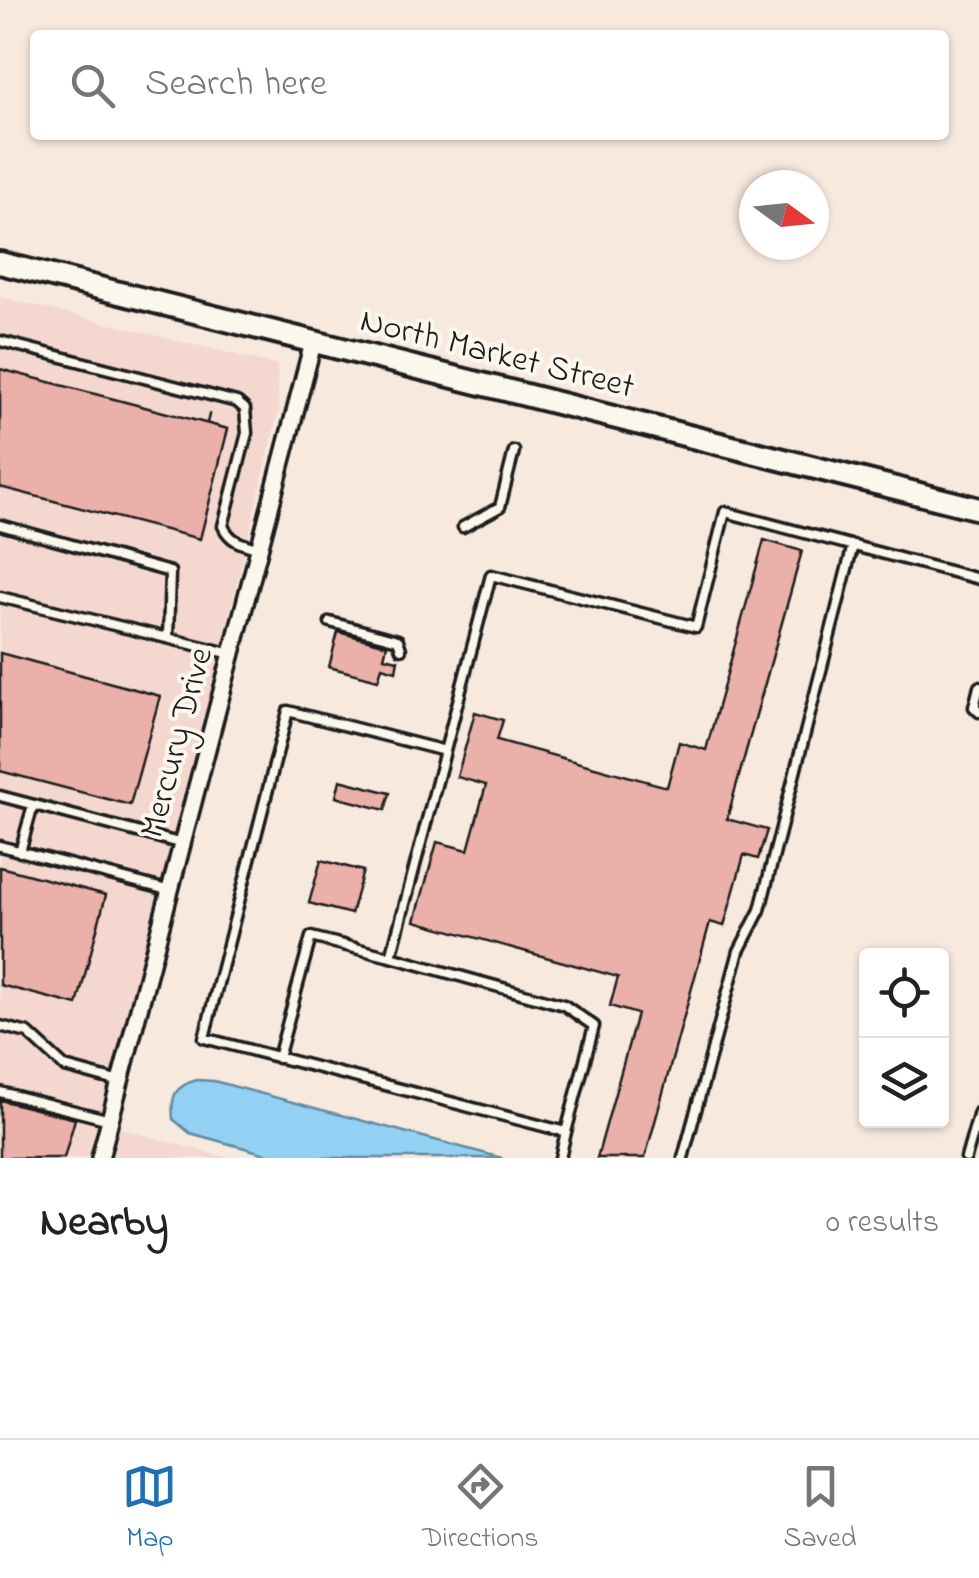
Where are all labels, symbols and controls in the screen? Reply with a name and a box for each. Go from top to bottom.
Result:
search box [30,30,949,140]
text: Search here [145,57,327,113]
icon: search [65,58,120,113]
north arrow [739,170,829,260]
street label: North Market Street [355,296,639,414]
street label: Mercury Drive [128,642,228,844]
map controls [859,948,949,1128]
button: locate [859,948,949,1038]
button: layers [859,1038,949,1128]
text: Nearby [40,1193,168,1254]
text: 0 results [826,1200,939,1247]
tab: Map [122,1459,177,1560]
tab: Directions [422,1459,539,1560]
tab: Saved [784,1459,857,1560]

